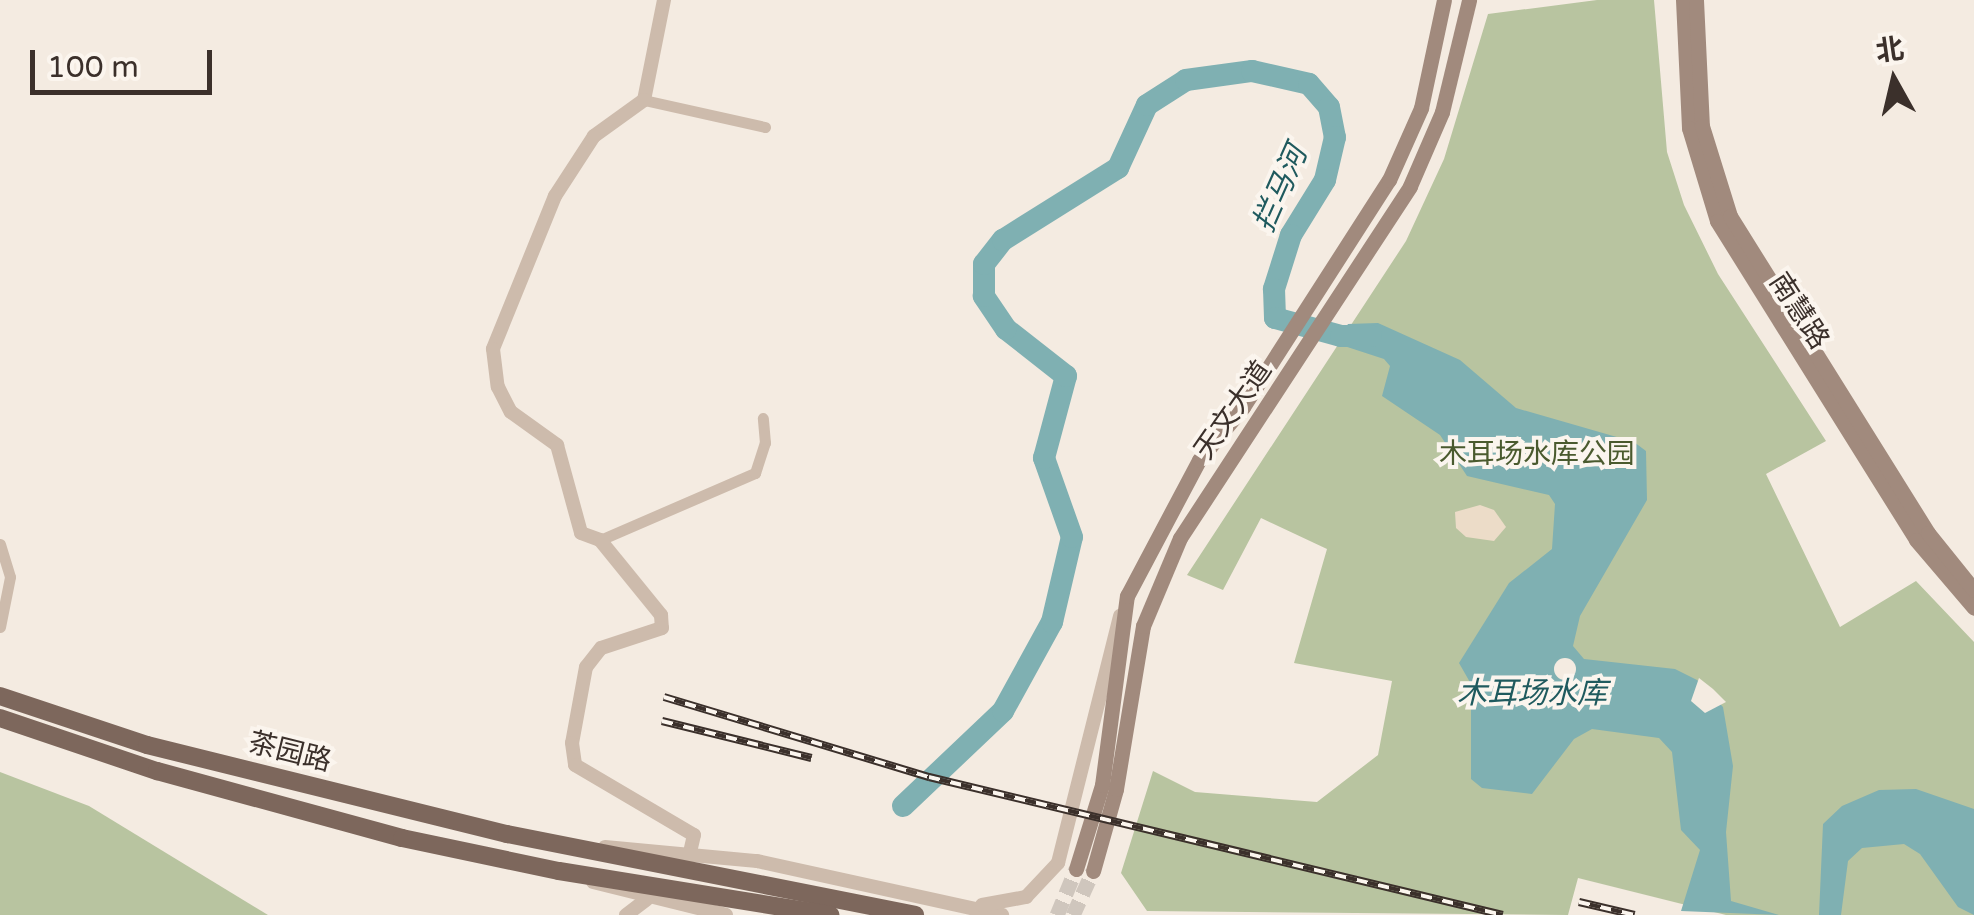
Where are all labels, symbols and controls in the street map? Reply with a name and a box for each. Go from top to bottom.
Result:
scale bar [35,30,218,92]
north arrow [1844,30,1944,130]
text: 北 [1874,32,1906,69]
text: 100 m [47,49,139,86]
water label: 拦马河 [1246,141,1316,237]
street label: 南慧路 [1762,267,1836,355]
street label: 天文大道 [1187,354,1279,466]
park label: 木耳场水库公园 [1439,437,1635,471]
water label: 木耳场水库 [1457,676,1607,712]
street label: 茶园路 [245,726,335,778]

